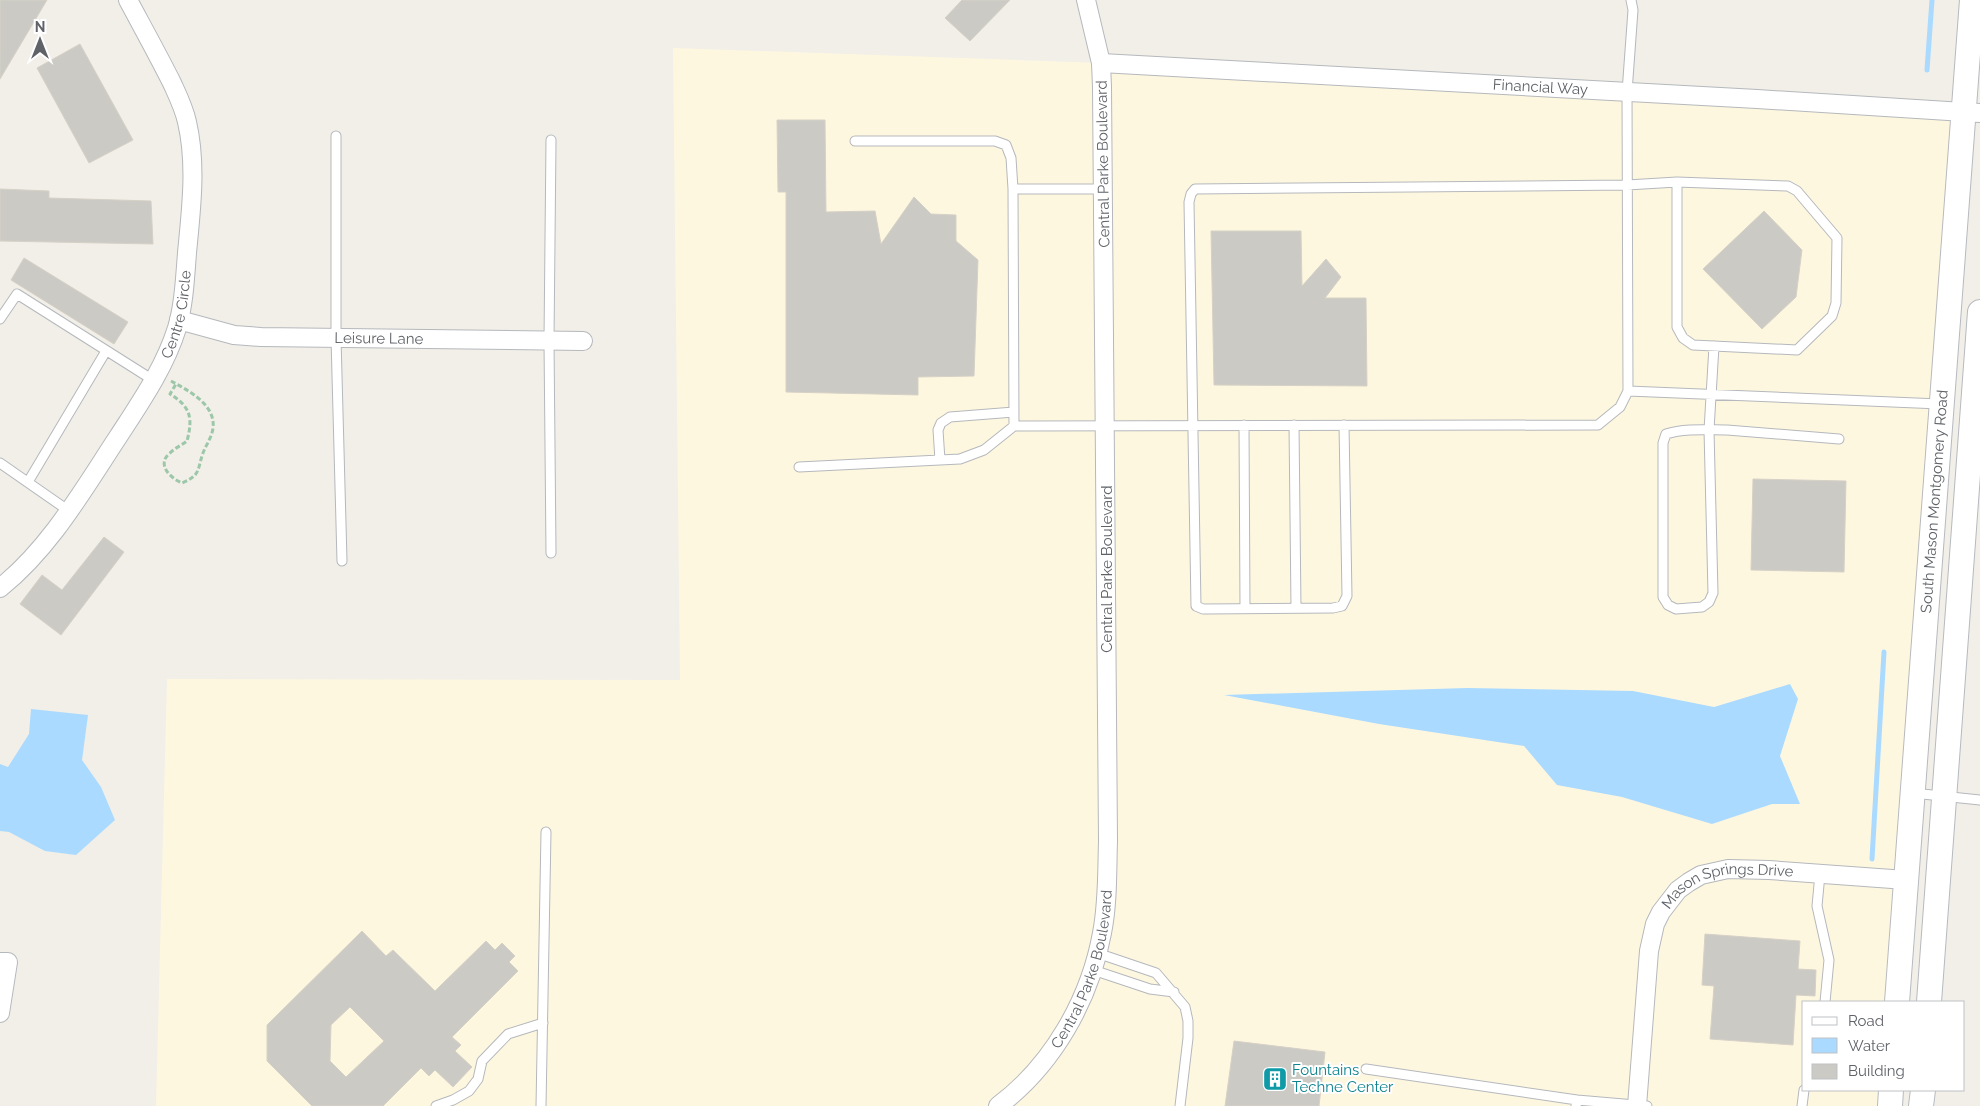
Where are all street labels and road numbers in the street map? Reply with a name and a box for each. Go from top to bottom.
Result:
street label: Financial Way [1492,76,1589,99]
street label: Central Parke Boulevard [1093,80,1113,248]
street label: Centre Circle [157,270,195,361]
street label: Leisure Lane [334,329,424,348]
street label: South Mason Montgomery Road [1917,389,1952,614]
street label: Central Parke Boulevard [1098,485,1116,653]
street label: Mason Springs Drive [1658,860,1794,912]
street label: Central Parke Boulevard [1047,889,1116,1052]

